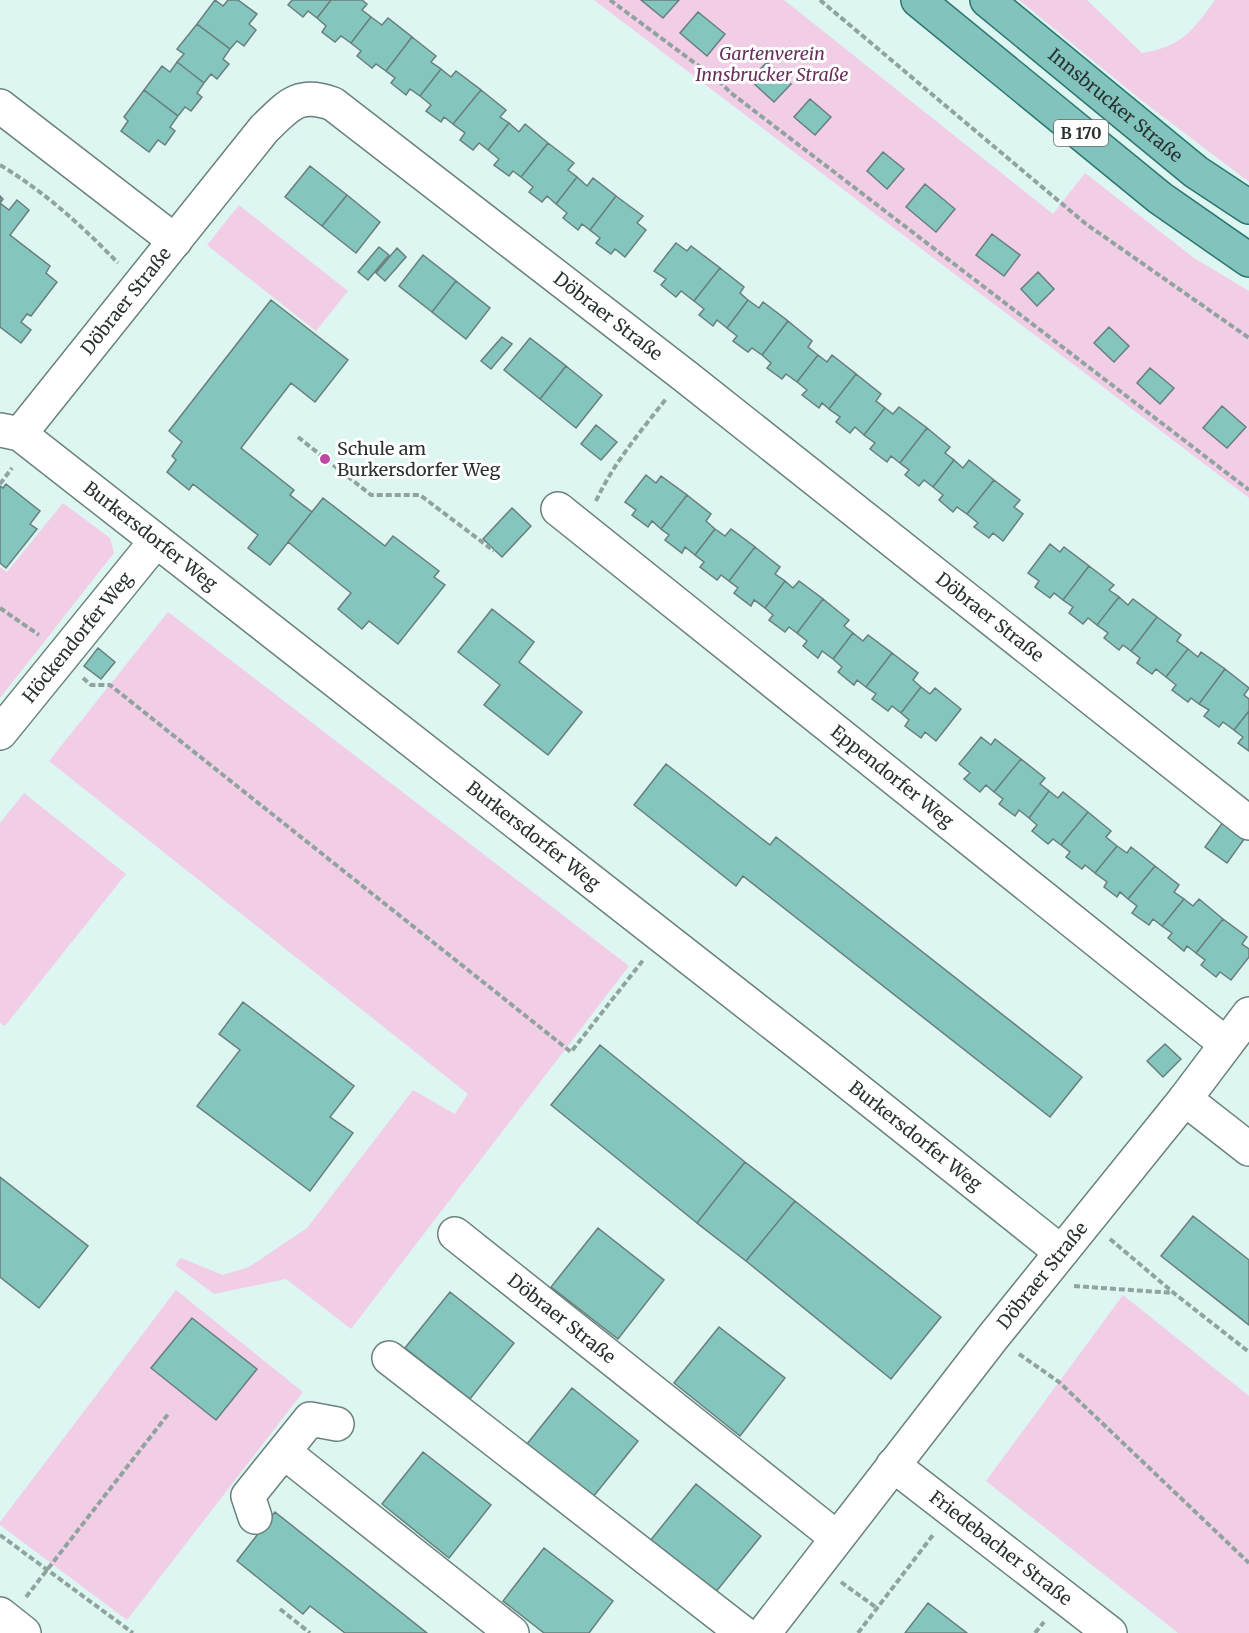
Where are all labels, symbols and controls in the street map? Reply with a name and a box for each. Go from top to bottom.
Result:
park label: Gartenverein Innsbrucker Straße [695,42,849,86]
street label: Innsbrucker Straße [1044,43,1187,167]
road number: B 170 [1054,120,1108,146]
street label: Döbraer Straße [76,243,176,359]
street label: Döbraer Straße [549,267,667,365]
place label: Schule am Burkersdorfer Weg [337,437,500,481]
marker: Schule am Burkersdorfer Weg [318,452,332,466]
street label: Burkersdorfer Weg [79,476,222,595]
street label: Höckendorfer Weg [17,567,137,707]
street label: Döbraer Straße [931,567,1048,667]
street label: Eppendorfer Weg [826,720,958,832]
street label: Burkersdorfer Weg [462,776,605,895]
street label: Burkersdorfer Weg [844,1076,987,1195]
street label: Döbraer Straße [992,1217,1092,1334]
street label: Döbraer Straße [503,1268,620,1368]
street label: Friedebacher Straße [925,1485,1077,1610]

